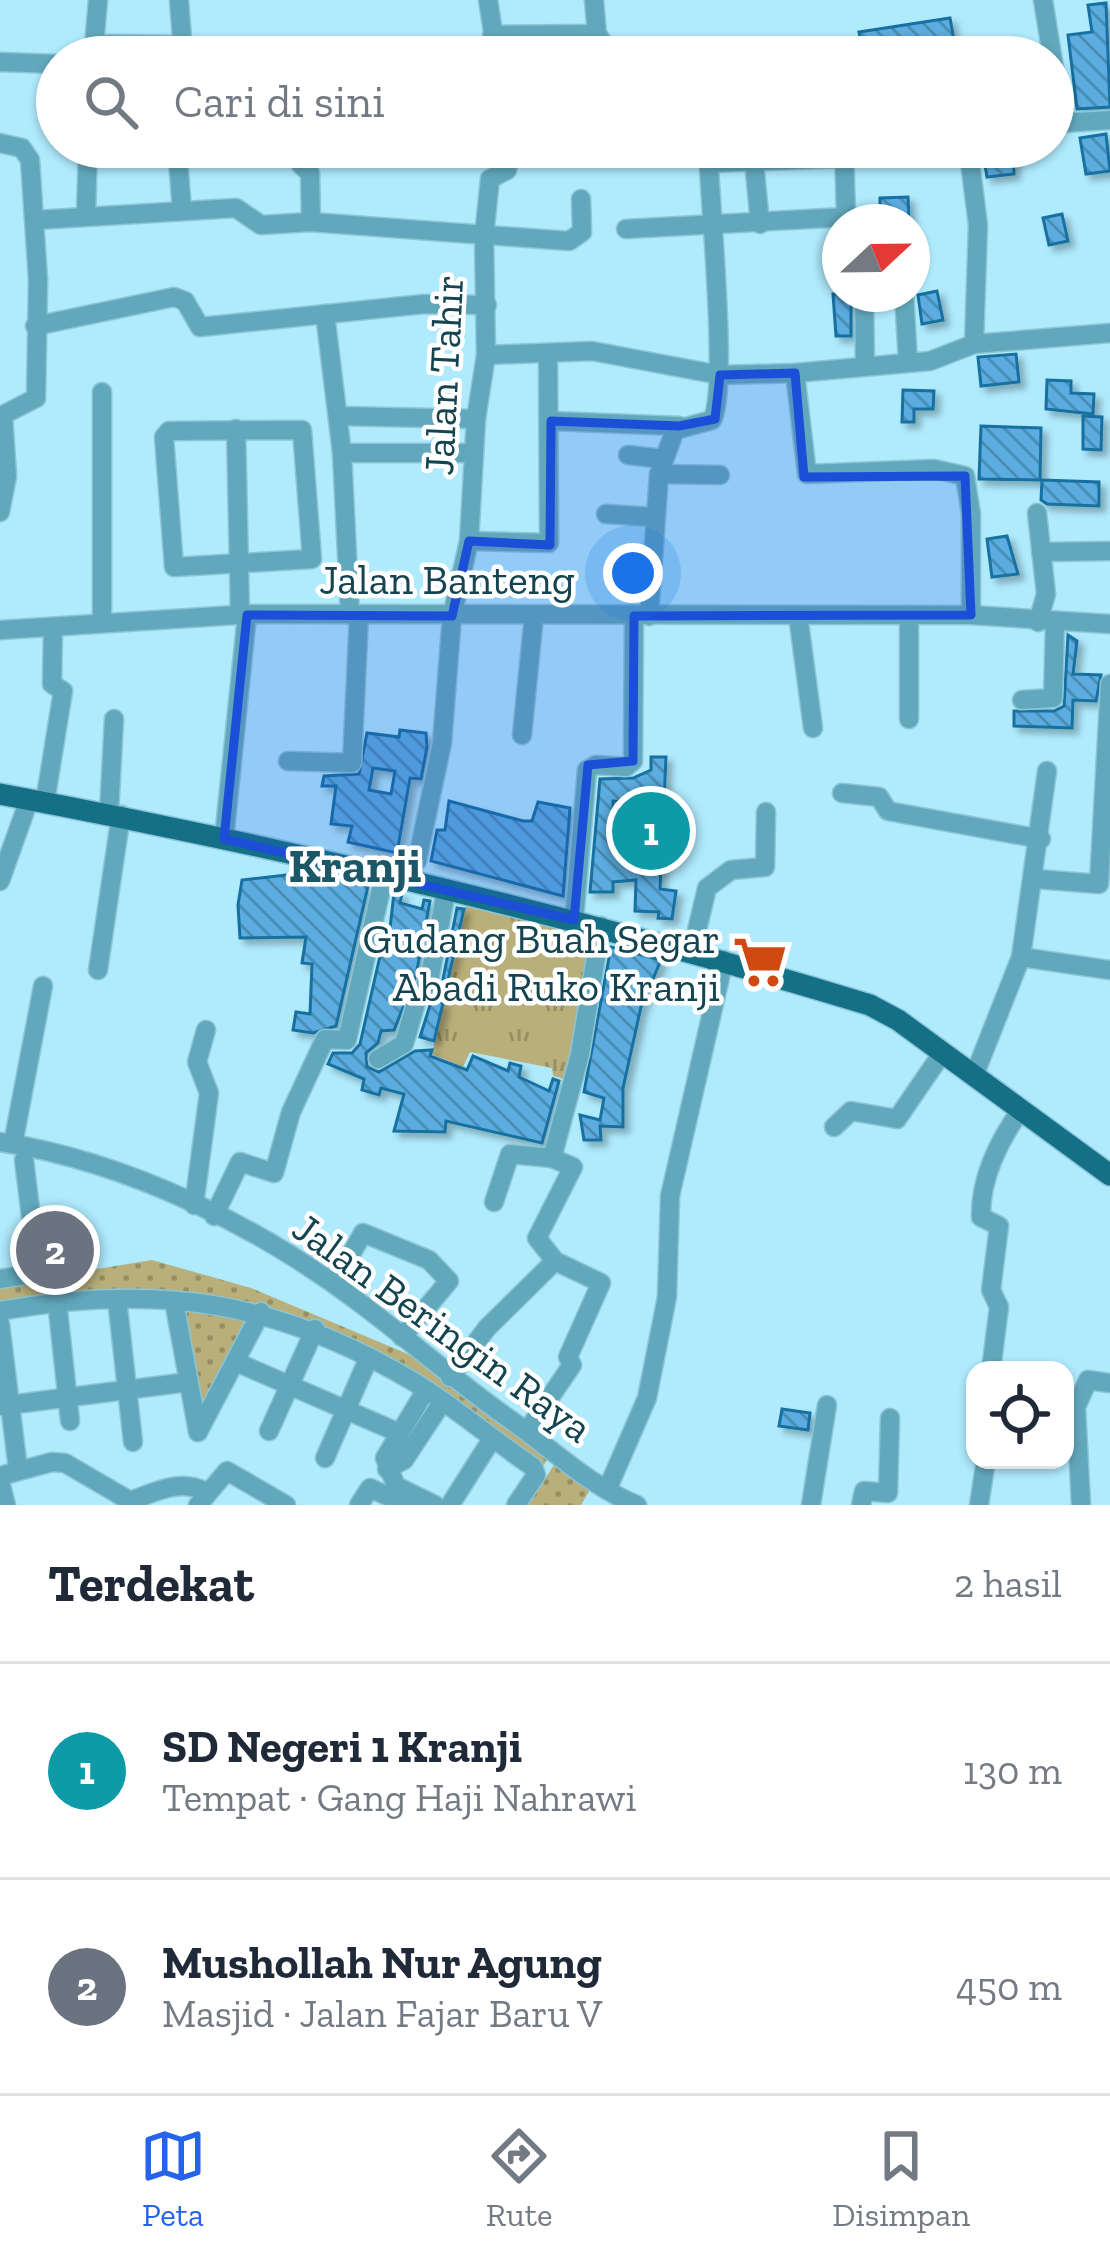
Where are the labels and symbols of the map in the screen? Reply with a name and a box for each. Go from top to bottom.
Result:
north arrow [822,204,930,312]
street label: Jalan Tahir [413,274,474,477]
your location [603,543,663,603]
street label: Jalan Banteng [319,554,575,605]
pin: 1 [612,786,690,876]
district label: Kranji [288,837,422,894]
place label: Gudang Buah Segar Abadi Ruko Kranji [363,913,720,1012]
supermarket icon: Gudang Buah Segar Abadi Ruko Kranji [731,933,789,991]
street label: Jalan Beringin Raya [283,1202,602,1453]
pin: 2 [16,1205,94,1295]

